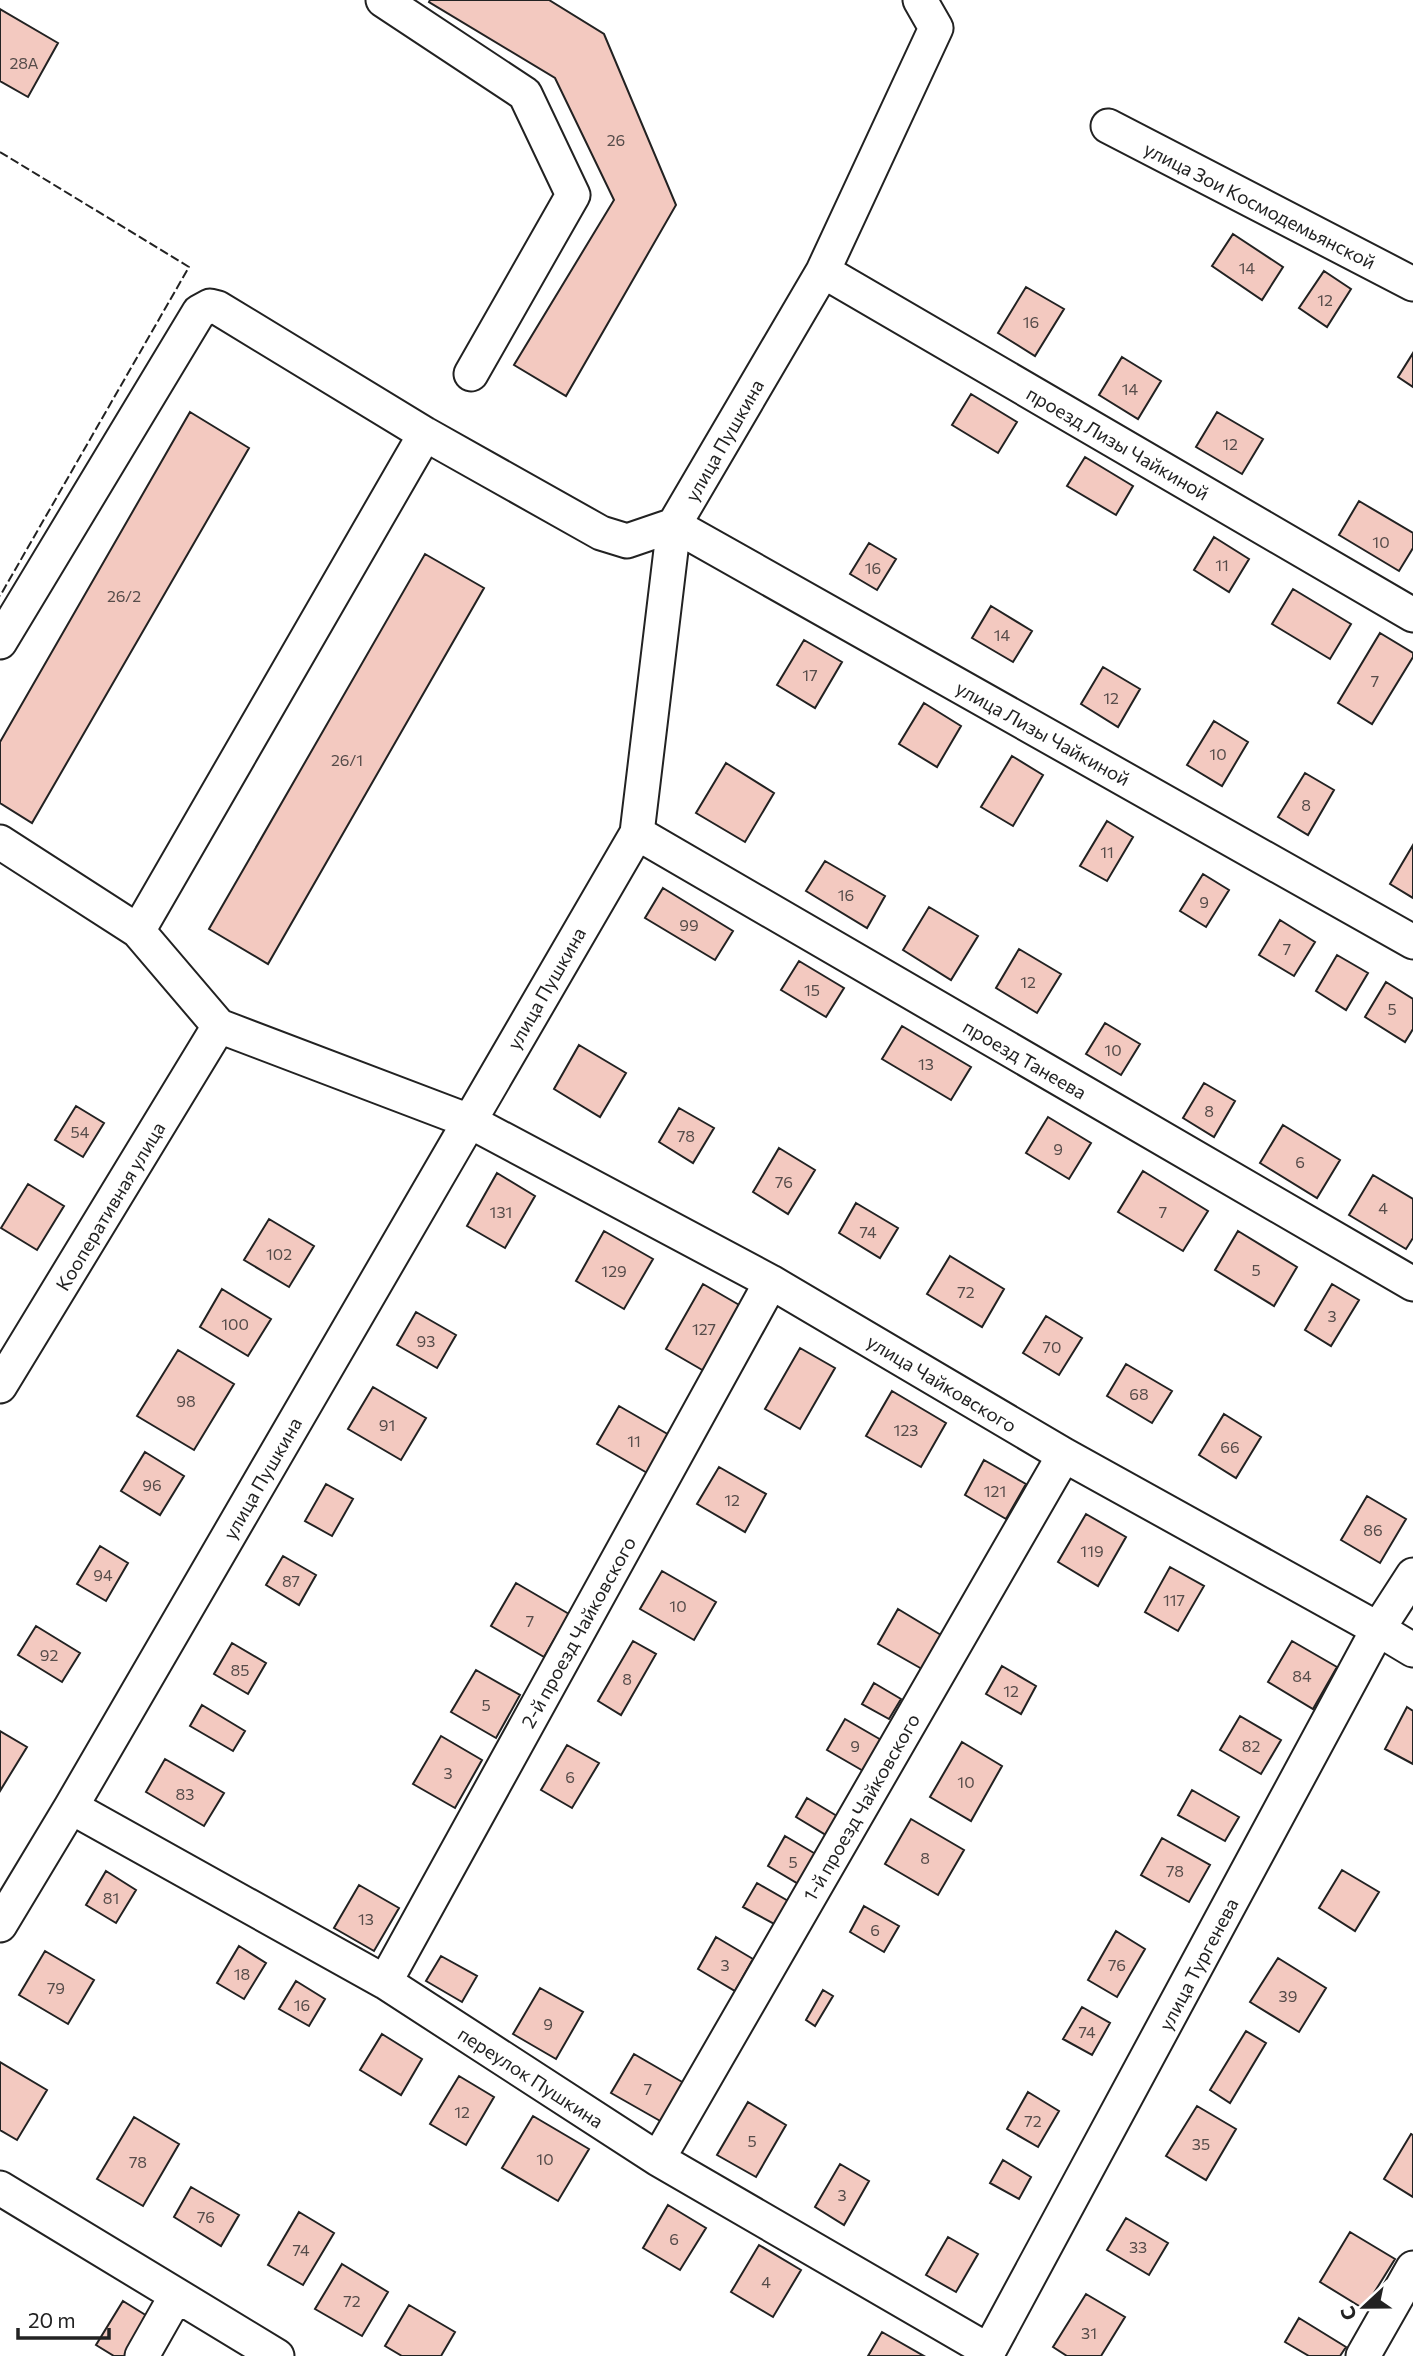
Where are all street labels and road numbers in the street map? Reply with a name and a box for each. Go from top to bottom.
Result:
street label: улица Зои Космодемьянской [1140,137,1380,273]
street label: улица Пушкина [680,375,768,505]
street label: проезд Лизы Чайкиной [1023,381,1213,505]
street label: улица Лизы Чайкиной [952,676,1134,790]
street label: улица Пушкина [502,923,590,1053]
street label: проезд Танеева [959,1014,1091,1104]
street label: Кооперативная улица [51,1117,169,1295]
street label: улица Чайковского [863,1329,1021,1437]
street label: улица Пушкина [218,1413,306,1543]
street label: 2-й проезд Чайковского [516,1532,640,1732]
street label: 1-й проезд Чайковского [798,1709,924,1905]
street label: улица Тургенева [1153,1894,1243,2034]
street label: переулок Пушкина [454,2021,608,2133]

